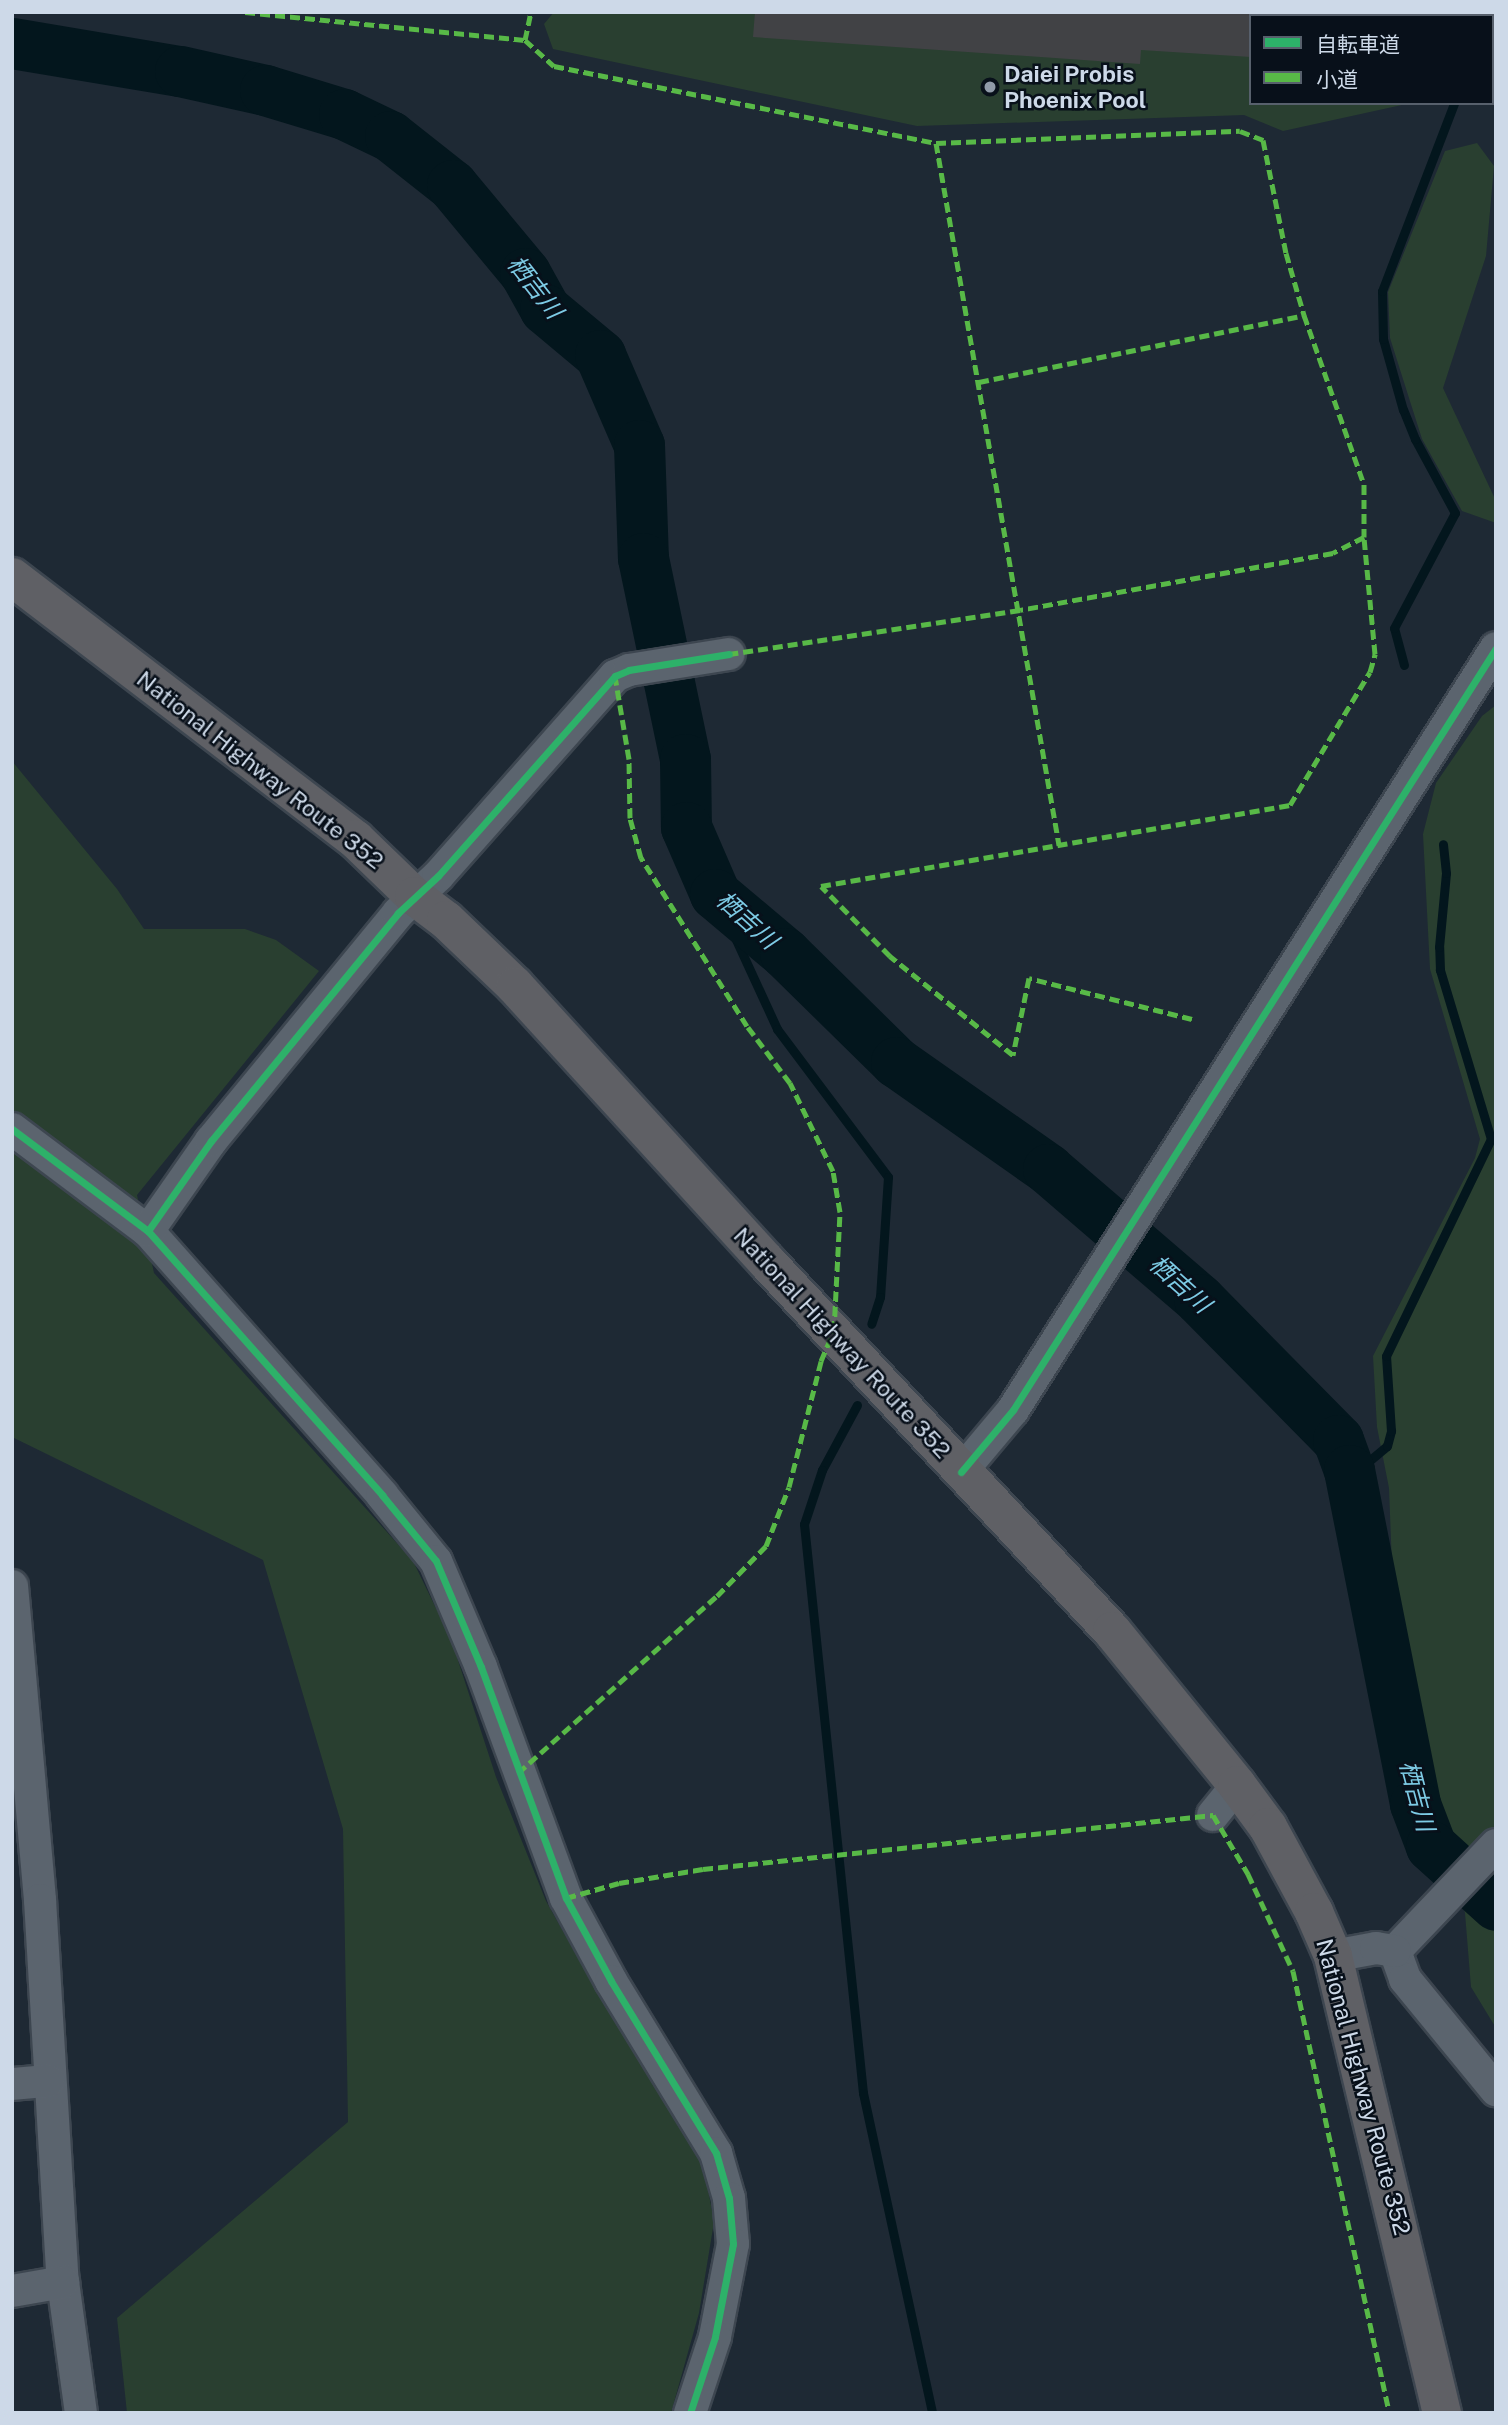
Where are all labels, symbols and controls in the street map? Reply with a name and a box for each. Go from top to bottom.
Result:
legend [1249,14,1494,105]
text: 自転車道 [1316,32,1400,57]
place label: Daiei Probis Phoenix Pool [1004,60,1146,114]
text: 小道 [1316,67,1358,92]
marker: Daiei Probis Phoenix Pool [982,79,998,95]
water label: 栖吉川 [501,250,569,324]
street label: National Highway Route 352 [131,665,389,875]
water label: 栖吉川 [711,885,783,955]
street label: National Highway Route 352 [728,1222,956,1464]
water label: 栖吉川 [1144,1249,1216,1319]
water label: 栖吉川 [1394,1757,1440,1835]
street label: National Highway Route 352 [1310,1936,1416,2238]

